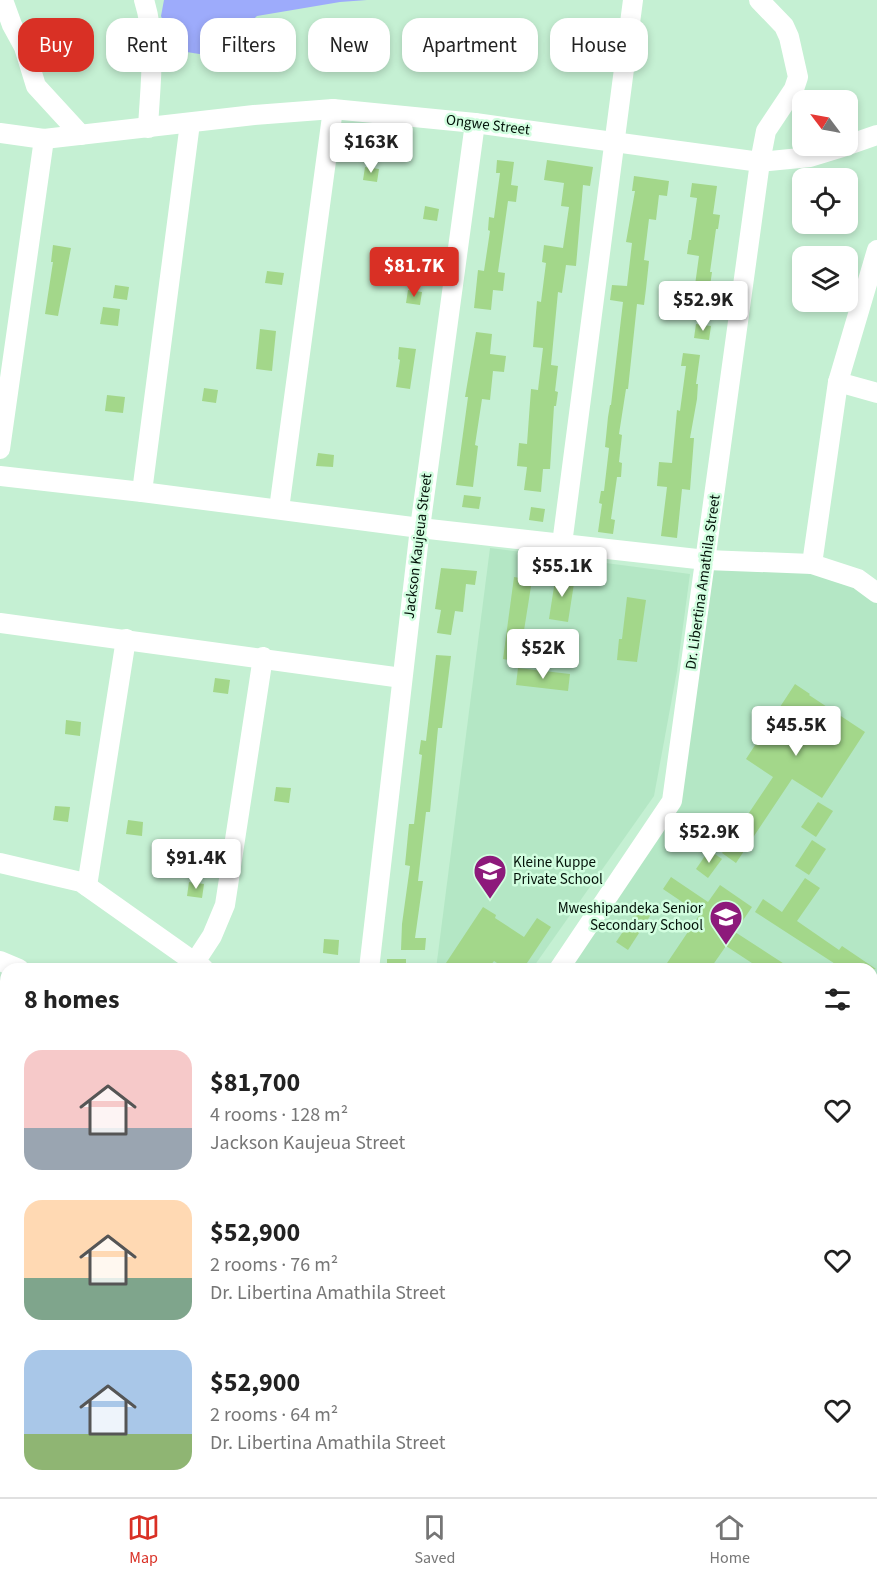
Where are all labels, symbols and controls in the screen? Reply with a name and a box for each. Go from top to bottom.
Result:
chip: Buy [18,18,94,72]
chip: Rent [106,18,188,72]
chip: Filters [200,18,296,72]
chip: New [308,18,390,72]
chip: Apartment [402,18,538,72]
chip: House [550,18,648,72]
north arrow [792,90,858,156]
map controls [792,90,858,312]
street label: Ongwe Street [445,109,531,141]
pin: $163K [329,123,413,174]
text: $163K [344,128,398,156]
button: locate [792,168,858,234]
button: layers [792,246,858,312]
pin: $81.7K [365,247,463,298]
text: $81.7K [384,252,444,280]
pin: $52.9K [654,281,752,332]
text: $52.9K [673,286,733,314]
street label: Jackson Kaujeua Street [399,472,437,620]
street label: Dr. Libertina Amathila Street [680,493,726,671]
pin: $55.1K [513,547,611,598]
text: $55.1K [532,552,592,580]
pin: $52K [507,629,579,680]
text: $52K [521,634,565,662]
pin: $45.5K [747,706,845,757]
text: $45.5K [766,711,826,739]
pin: $52.9K [660,813,758,864]
text: $52.9K [679,818,739,846]
pin: $91.4K [147,839,245,890]
text: $91.4K [166,844,226,872]
place label: Kleine Kuppe Private School [513,852,603,890]
school or university icon: Kleine Kuppe Private School [472,853,508,900]
place label: Mweshipandeka Senior Secondary School [558,898,704,936]
school or university icon: Mweshipandeka Senior Secondary School [708,899,744,946]
text: 8 homes [24,981,119,1018]
icon: filters [821,983,854,1016]
text: $81,700 [210,1064,300,1101]
icon: home [72,1074,144,1146]
icon: heart [821,1094,854,1127]
text: 4 rooms · 128 m² [210,1101,348,1129]
text: Jackson Kaujeua Street [210,1129,405,1157]
text: $52,900 [210,1214,300,1251]
icon: home [72,1224,144,1296]
icon: heart [821,1244,854,1277]
text: 2 rooms · 76 m² [210,1251,338,1279]
text: Dr. Libertina Amathila Street [210,1279,445,1307]
text: $52,900 [210,1364,300,1401]
icon: home [72,1374,144,1446]
icon: heart [821,1394,854,1427]
text: 2 rooms · 64 m² [210,1401,338,1429]
text: Dr. Libertina Amathila Street [210,1429,445,1457]
tab: Map [127,1511,160,1569]
tab: Saved [414,1511,455,1569]
tab: Home [710,1511,750,1569]

